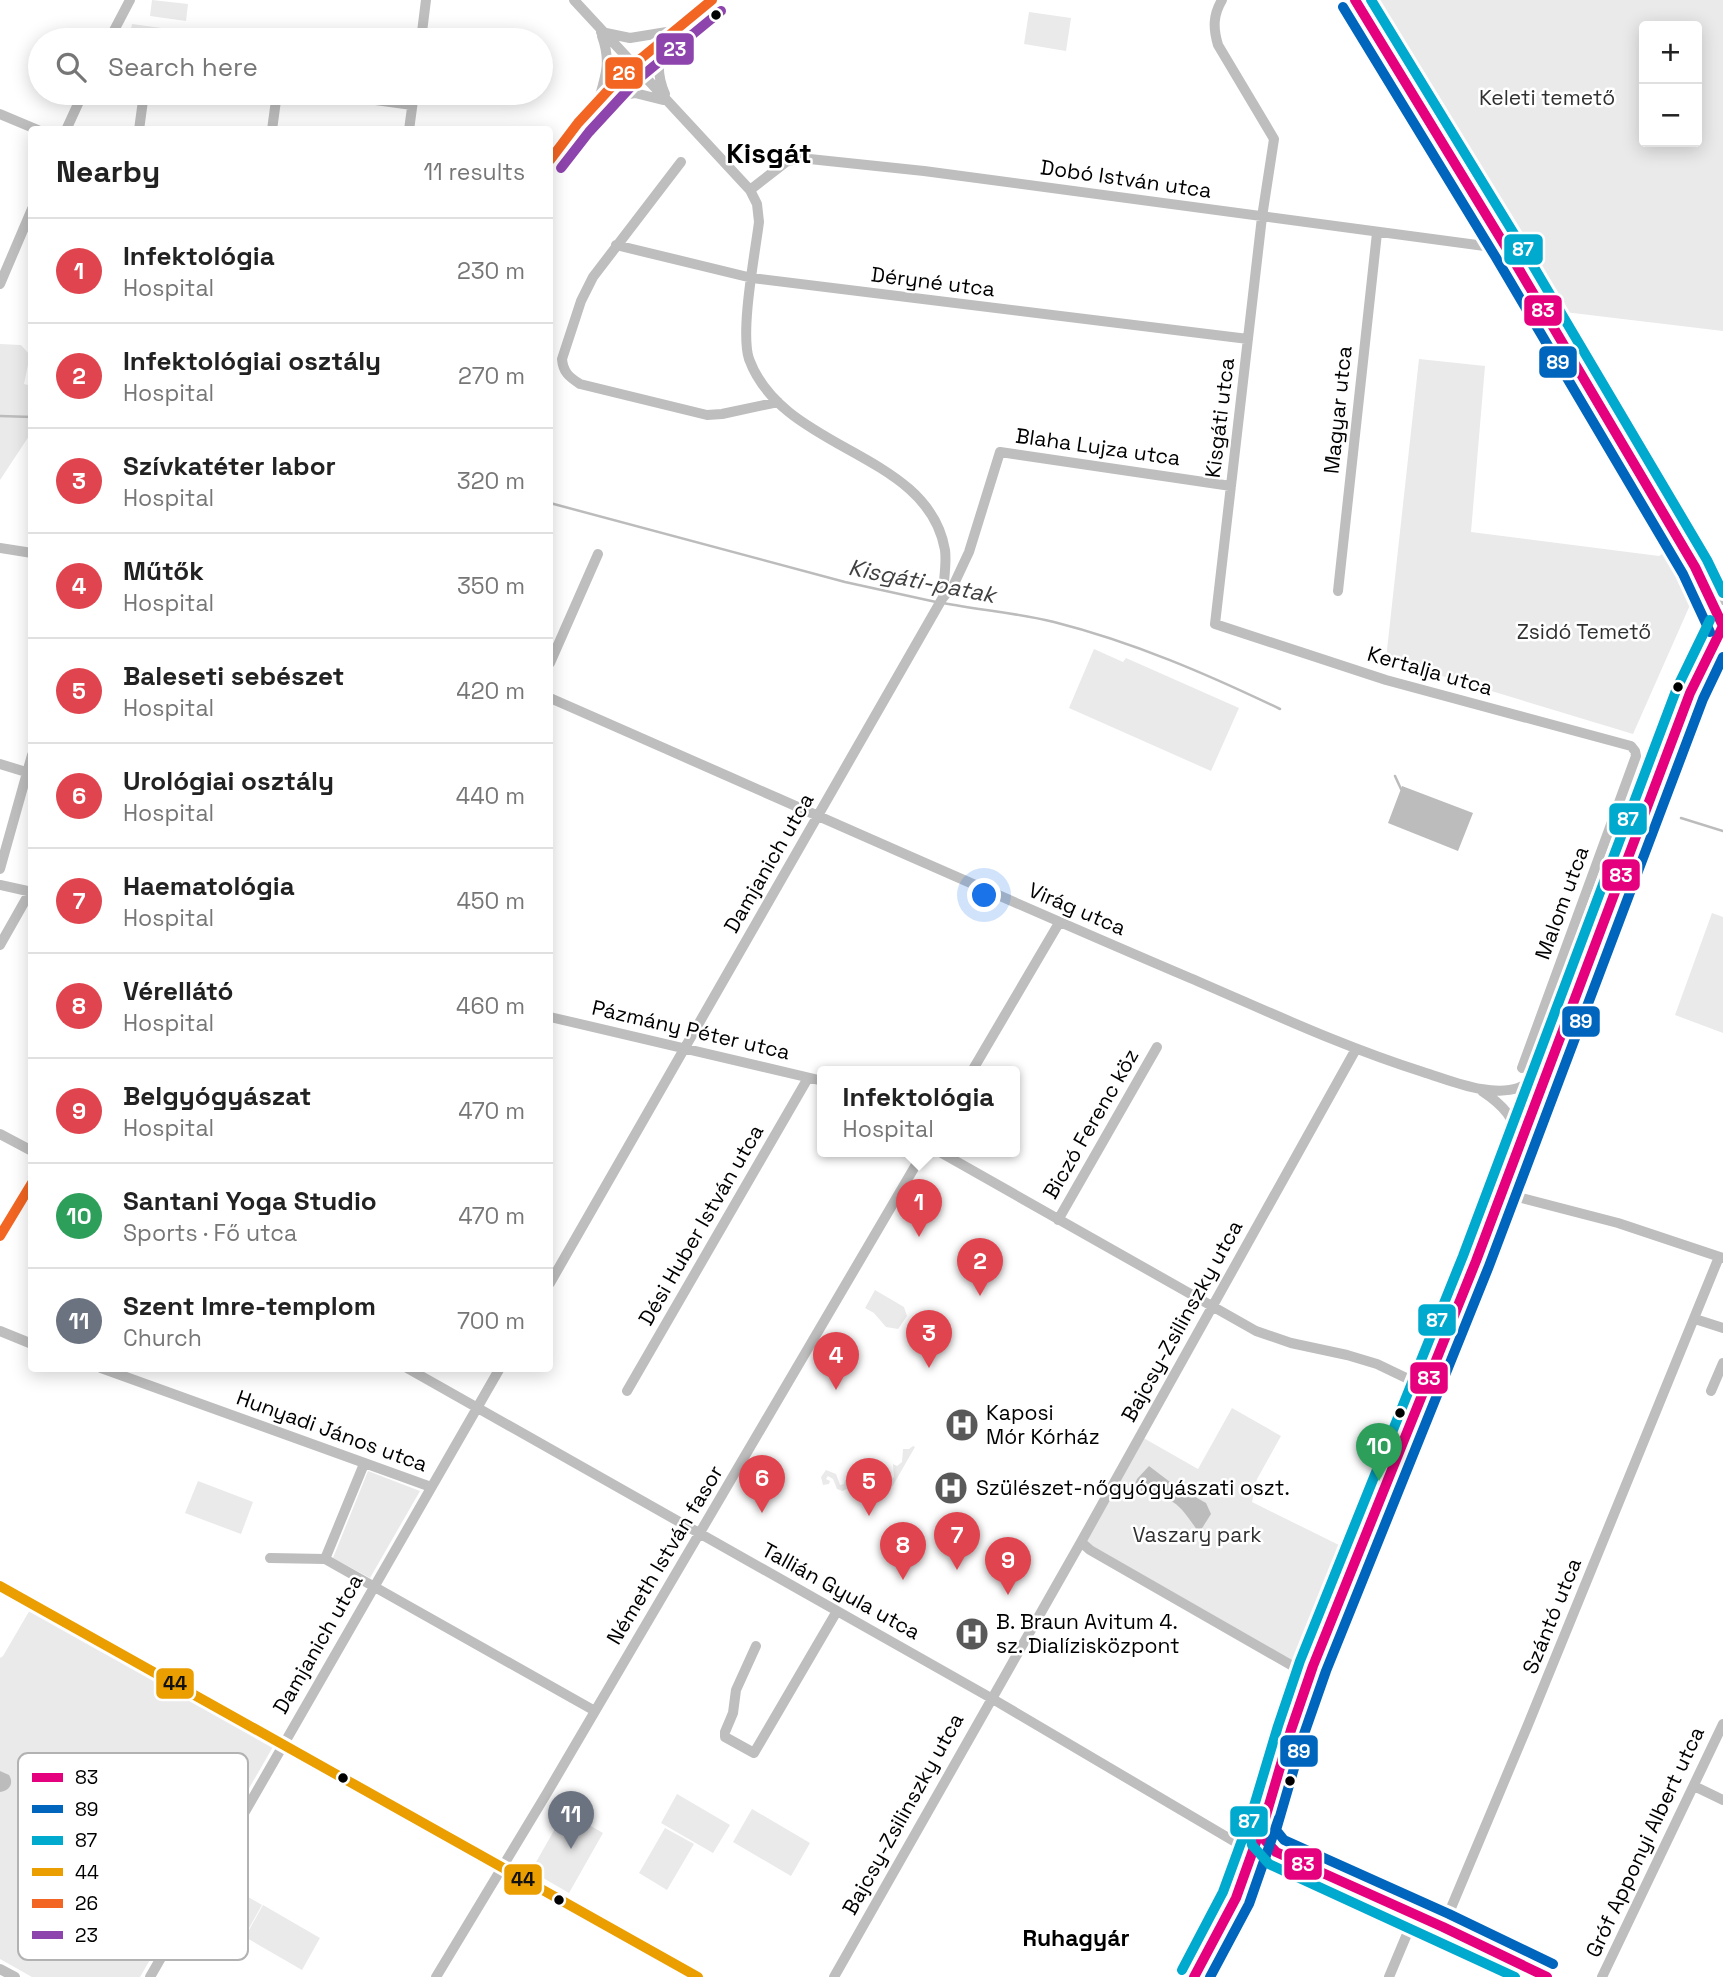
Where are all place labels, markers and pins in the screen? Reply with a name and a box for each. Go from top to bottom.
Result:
unlabelled marker [709,8,723,22]
unlabelled marker [1671,680,1685,694]
pin: 1 [896,1179,942,1237]
pin: 2 [957,1238,1003,1296]
pin: 3 [906,1310,952,1368]
pin: 4 [813,1332,859,1390]
place label: Kaposi Mór Kórház [986,1399,1100,1450]
hospital icon: Kaposi Mór Kórház [943,1406,981,1444]
unlabelled marker [1393,1406,1407,1420]
pin: 10 [1356,1423,1402,1481]
pin: 6 [739,1455,785,1513]
pin: 5 [846,1458,892,1516]
hospital icon: Szülészet-nőgyógyászati oszt. [932,1469,970,1507]
place label: Szülészet-nőgyógyászati oszt. [976,1474,1290,1501]
pin: 7 [934,1512,980,1570]
pin: 8 [880,1522,926,1580]
pin: 9 [985,1537,1031,1595]
place label: B. Braun Avitum 4. sz. Dialízisközpont [996,1608,1180,1659]
hospital icon: B. Braun Avitum 4. sz. Dialízisközpont [953,1615,991,1653]
unlabelled marker [336,1771,350,1785]
unlabelled marker [1283,1774,1297,1788]
pin: 11 [548,1791,594,1849]
unlabelled marker [552,1893,566,1907]

